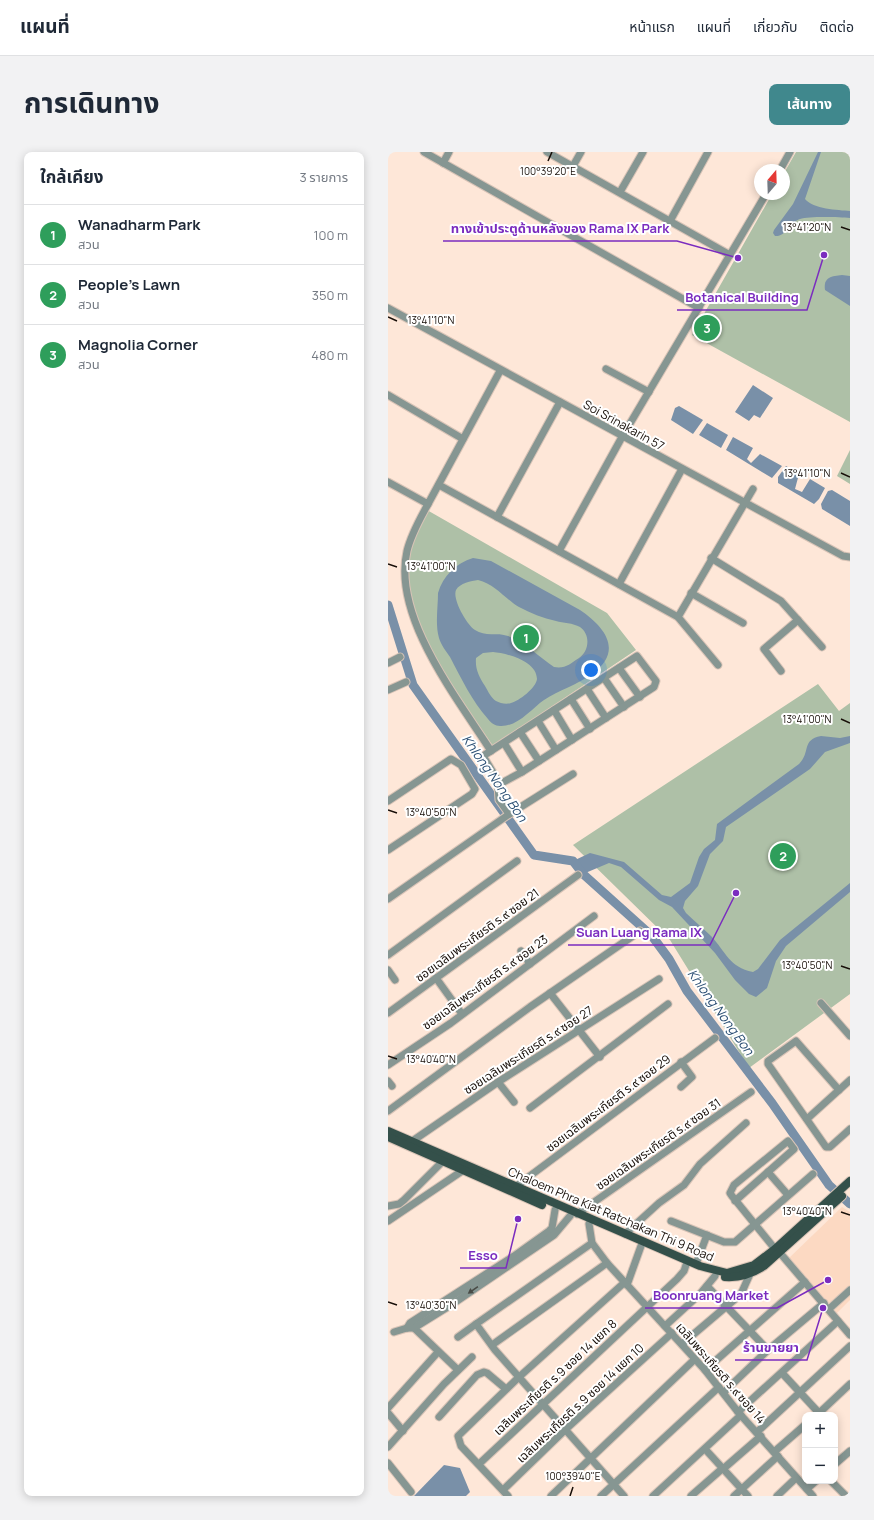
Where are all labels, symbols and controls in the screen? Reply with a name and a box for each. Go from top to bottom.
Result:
text: แผนที่ [20,13,70,39]
text: หน้าแรก [629,17,675,36]
text: แผนที่ [697,17,731,36]
text: เกี่ยวกับ [753,17,798,36]
text: ติดต่อ [820,17,854,36]
text: การเดินทาง [24,83,159,121]
button: เส้นทาง [769,84,850,125]
text: 100°39'20"E [520,164,576,178]
north arrow [754,164,790,200]
text: ใกล้เคียง [40,165,103,188]
text: 3 รายการ [299,168,348,186]
text: Wanadharm Park [78,214,200,235]
callout: ทางเข้าประตูด้านหลังของ Rama IX Park [443,216,677,241]
text: ทางเข้าประตูด้านหลังของ Rama IX Park [451,219,670,237]
text: 13°41'20"N [783,220,831,234]
text: 1 [50,226,56,244]
text: 100 m [313,226,348,244]
text: สวน [78,235,100,253]
text: People’s Lawn [78,274,180,295]
callout: Botanical Building [677,285,807,310]
text: 2 [49,286,57,304]
text: 350 m [312,286,348,304]
text: Botanical Building [685,288,799,306]
text: สวน [78,295,100,313]
text: 13°41'10"N [408,313,454,327]
pin: 3 [694,313,720,343]
text: Magnolia Corner [78,334,198,355]
text: 3 [49,346,57,364]
text: 480 m [311,346,348,364]
text: สวน [78,355,100,373]
street label: Soi Srinakarin 57 [580,396,668,454]
text: 13°41'10"N [784,466,830,480]
text: 13°41'00"N [407,559,456,573]
pin: 1 [513,623,539,653]
your location [581,660,601,680]
text: 13°41'00"N [783,712,832,726]
water label: Khlong Nong Bon [458,731,532,826]
text: 13°40'50"N [406,805,457,819]
pin: 2 [770,841,796,871]
street label: ซอยเฉลิมพระเกียรติ ร.๙ ซอย 21 [412,884,542,986]
callout: Suan Luang Rama IX [568,920,710,945]
text: Suan Luang Rama IX [576,923,703,941]
street label: ซอยเฉลิมพระเกียรติ ร.๙ ซอย 23 [419,931,551,1033]
text: 13°40'50"N [782,958,833,972]
water label: Khlong Nong Bon [684,965,759,1060]
street label: ซอยเฉลิมพระเกียรติ ร.๙ ซอย 27 [460,1002,596,1098]
street label: ซอยเฉลิมพระเกียรติ ร.๙ ซอย 29 [542,1050,674,1156]
text: 13°40'40"N [406,1052,456,1066]
street label: ซอยเฉลิมพระเกียรติ ร.๙ ซอย 31 [592,1094,724,1194]
street label: Chaloem Phra Kiat Ratchakan Thi 9 Road [505,1163,717,1265]
text: 13°40'40"N [782,1204,832,1218]
callout: Esso [460,1243,506,1268]
text: Esso [468,1246,498,1264]
callout: Boonruang Market [645,1283,777,1308]
one-way arrow [468,1286,478,1294]
text: Boonruang Market [653,1286,769,1304]
text: 13°40'30"N [406,1298,456,1312]
street label: เฉลิมพระเกียรติ ร.9 ซอย 14 แยก 8 [490,1315,620,1439]
street label: เฉลิมพระเกียรติ ร.๙ ซอย 14 [672,1319,770,1427]
callout: ร้านขายยา [735,1335,807,1360]
text: ร้านขายยา [743,1338,799,1356]
street label: เฉลิมพระเกียรติ ร.9 ซอย 14 แยก 10 [513,1339,647,1467]
map controls [802,1412,838,1484]
button: + [802,1412,838,1448]
button: − [802,1448,838,1484]
text: 100°39'40"E [546,1469,601,1483]

